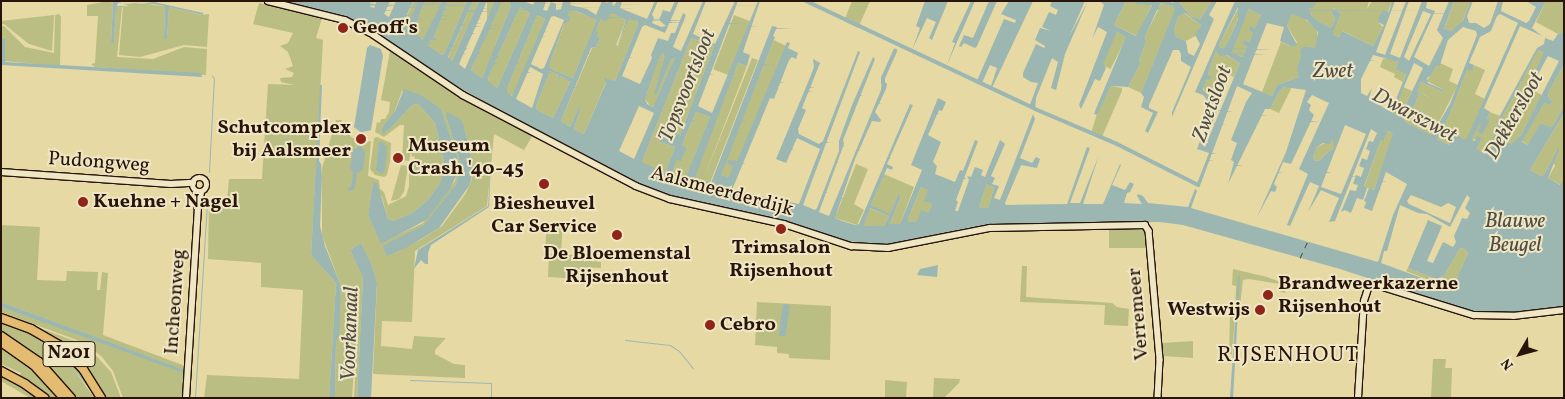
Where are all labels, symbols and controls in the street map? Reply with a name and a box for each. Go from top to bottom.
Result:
place label: Geoff's [353,16,418,40]
marker: Geoff's [337,22,349,34]
water label: Topsvoortsloot [654,26,722,146]
water label: Zwet [1313,59,1353,85]
water label: Zwetsloot [1188,63,1238,145]
water label: Dekkersloot [1480,68,1550,164]
water label: Dwarszwet [1367,83,1461,149]
place label: Schutcomplex bij Aalsmeer [218,116,351,163]
marker: Schutcomplex bij Aalsmeer [355,133,367,145]
place label: Museum Crash '40-45 [408,134,524,181]
street label: Pudongweg [47,147,151,179]
marker: Museum Crash '40-45 [392,152,404,164]
street label: Aalsmeerderdijk [648,161,796,223]
marker: Biesheuvel Car Service [538,178,550,190]
place label: Kuehne + Nagel [93,190,238,214]
place label: Biesheuvel Car Service [491,192,597,239]
marker: Kuehne + Nagel [77,196,89,208]
water label: Blauwe Beugel [1485,209,1545,259]
marker: Trimsalon Rijsenhout [775,223,787,235]
marker: De Bloemenstal Rijsenhout [611,229,623,241]
place label: Trimsalon Rijsenhout [729,237,833,284]
place label: De Bloemenstal Rijsenhout [543,243,691,290]
street label: Incheonweg [160,248,192,356]
street label: Verremeer [1123,267,1155,361]
place label: Brandweerkazerne Rijsenhout [1278,272,1458,319]
water label: Voorkanaal [337,286,365,382]
marker: Brandweerkazerne Rijsenhout [1262,289,1274,301]
place label: Westwijs [1167,298,1250,322]
marker: Westwijs [1254,304,1266,316]
place label: Cebro [720,313,776,337]
marker: Cebro [704,319,716,331]
north arrow [1495,329,1545,379]
road number: N201 [42,338,96,370]
district label: RIJSENHOUT [1216,343,1360,369]
text: N [1497,354,1518,373]

